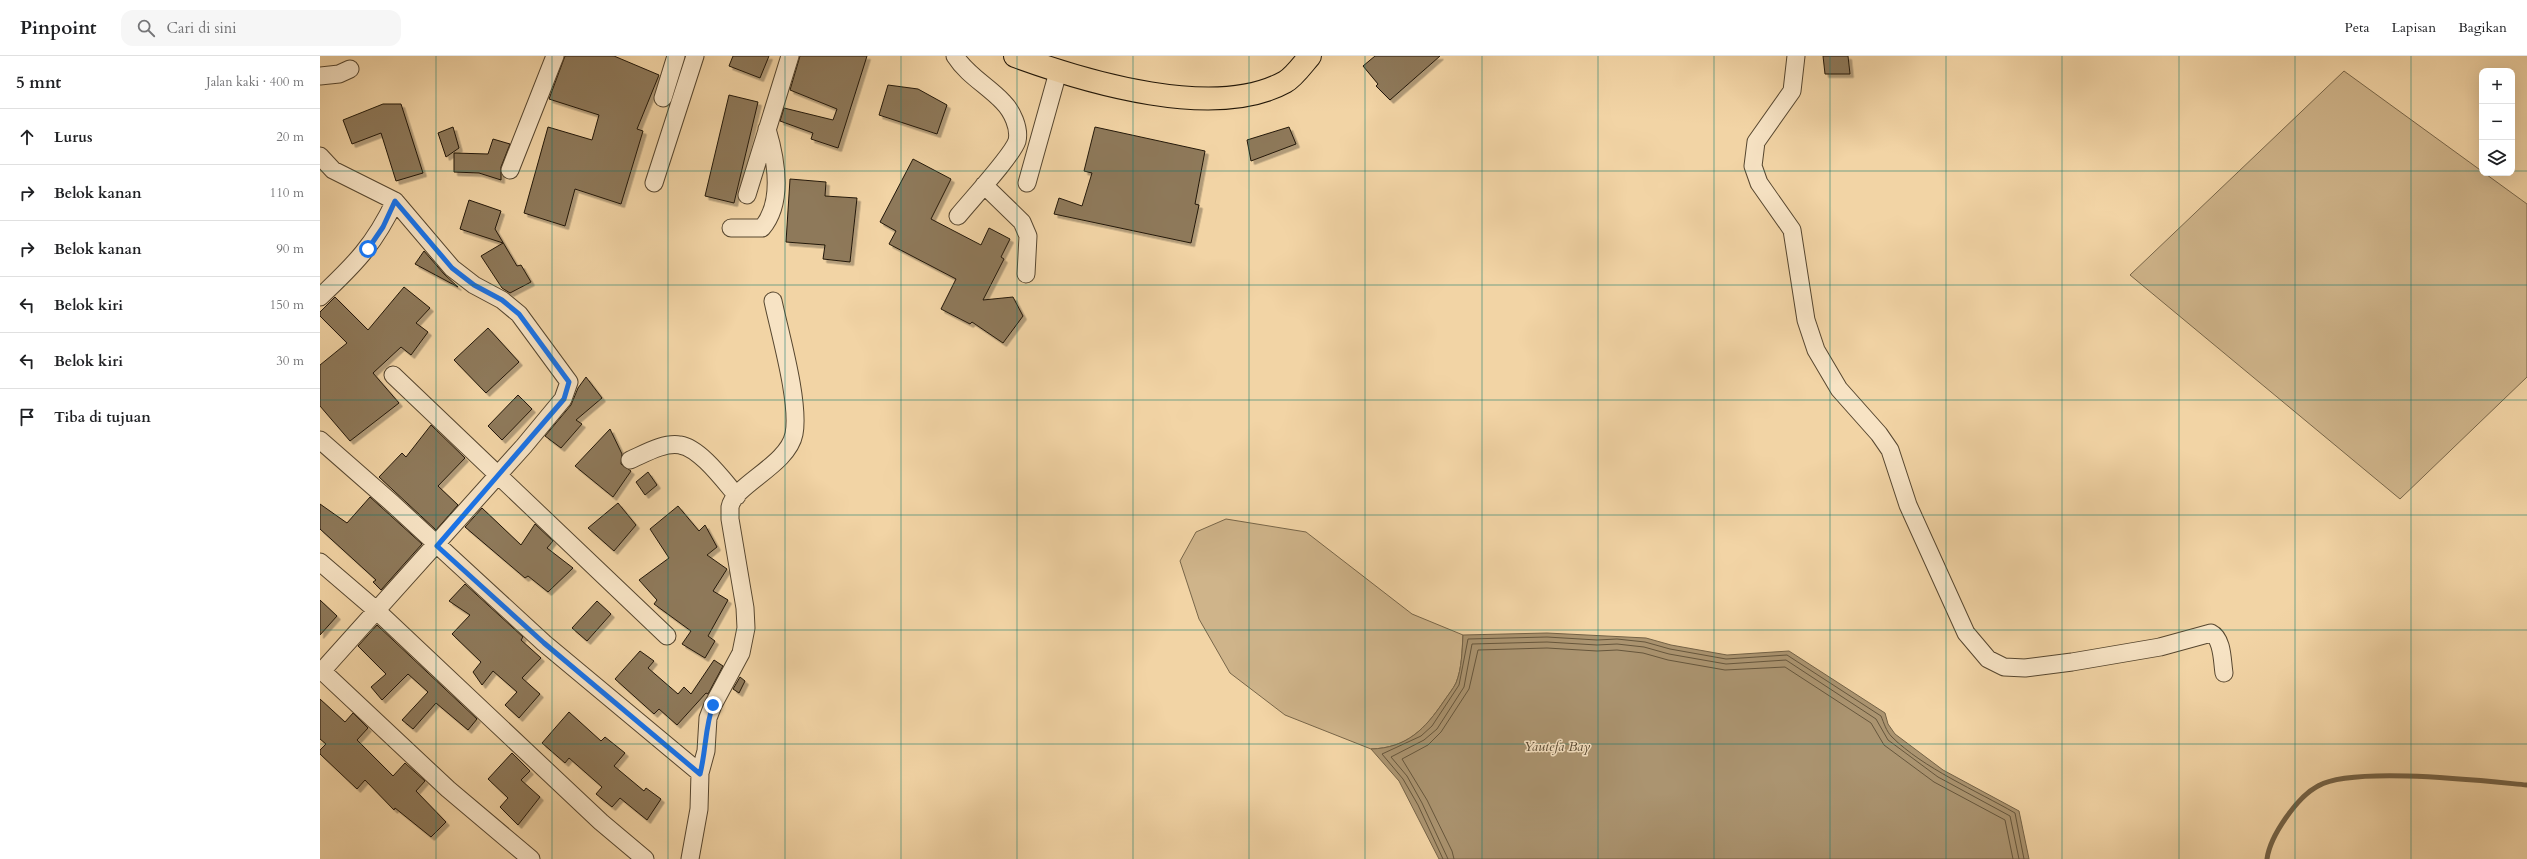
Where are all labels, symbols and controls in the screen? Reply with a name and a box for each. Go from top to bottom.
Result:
search box [121,10,401,46]
text: Pinpoint [20,15,97,41]
icon: search [135,17,157,39]
text: Cari di sini [167,18,236,38]
text: Peta [2344,18,2370,37]
text: Lapisan [2392,18,2436,37]
text: Bagikan [2458,18,2507,37]
map controls [2479,68,2515,176]
button: + [2479,68,2515,104]
text: 5 mnt [16,71,61,94]
text: Jalan kaki · 400 m [206,73,304,91]
button: − [2479,104,2515,140]
icon: ahead [16,126,38,148]
text: Lurus [54,127,93,147]
text: 20 m [276,128,304,146]
button: layers [2479,140,2515,176]
icon: right [16,182,38,204]
text: Belok kanan [54,183,142,203]
text: 110 m [270,184,304,202]
icon: right [16,238,38,260]
text: Belok kanan [54,239,142,259]
text: 90 m [276,240,304,258]
route start [359,240,377,258]
icon: left [16,294,38,316]
text: Belok kiri [54,295,123,315]
text: 150 m [270,296,304,314]
icon: left [16,350,38,372]
text: Belok kiri [54,351,123,371]
text: 30 m [276,352,304,370]
icon: arrive [16,406,38,428]
text: Tiba di tujuan [54,407,151,427]
route end [704,696,722,714]
water label: Yautefa Bay [1524,737,1590,756]

